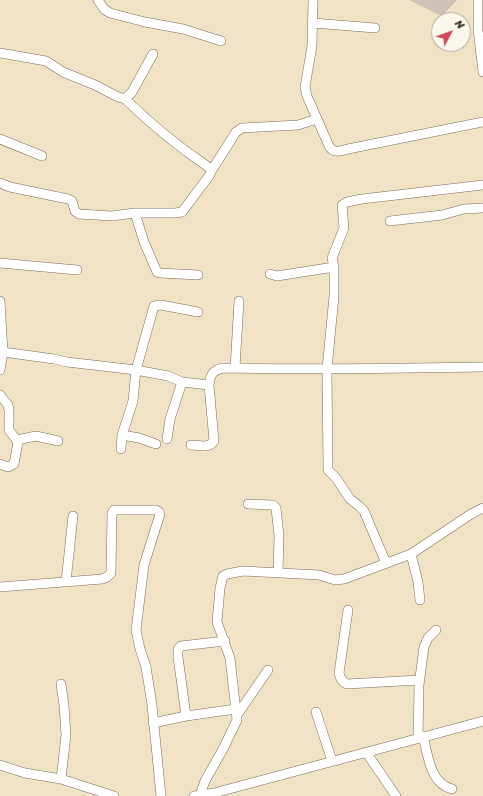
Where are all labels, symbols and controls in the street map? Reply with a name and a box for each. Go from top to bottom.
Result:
north arrow [431,12,471,52]
text: N [450,15,469,34]

